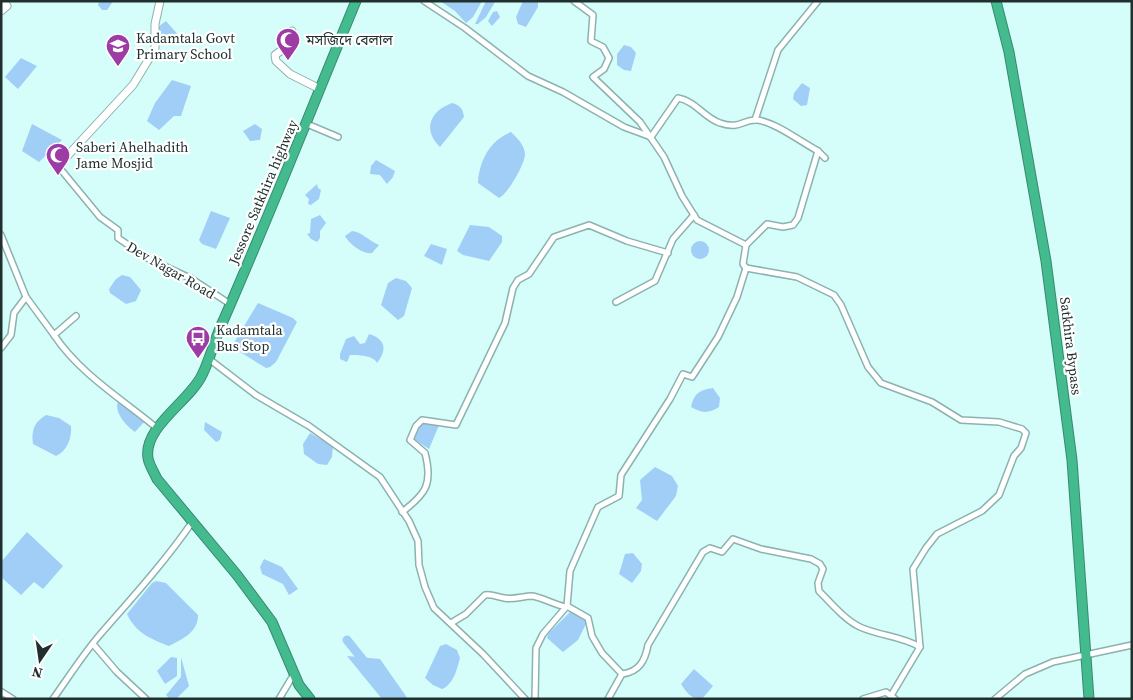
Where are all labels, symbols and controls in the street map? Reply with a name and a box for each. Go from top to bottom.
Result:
mosque icon: মসজিদে বেলাল [275,27,301,61]
place label: Kadamtala Govt Primary School [136,28,235,64]
place label: মসজিদে বেলাল [305,30,393,50]
school or university icon: Kadamtala Govt Primary School [105,33,131,67]
street label: Jessore Satkhira highway [223,116,303,268]
place label: Saberi Ahelhadith Jame Mosjid [75,137,188,173]
mosque icon: Saberi Ahelhadith Jame Mosjid [45,142,71,176]
street label: Dev Nagar Road [123,237,219,304]
street label: Satkhira Bypass [1055,296,1087,396]
place label: Kadamtala Bus Stop [216,320,283,356]
bus stop icon: Kadamtala Bus Stop [185,325,211,359]
north arrow [15,635,65,685]
text: N [30,662,44,684]

